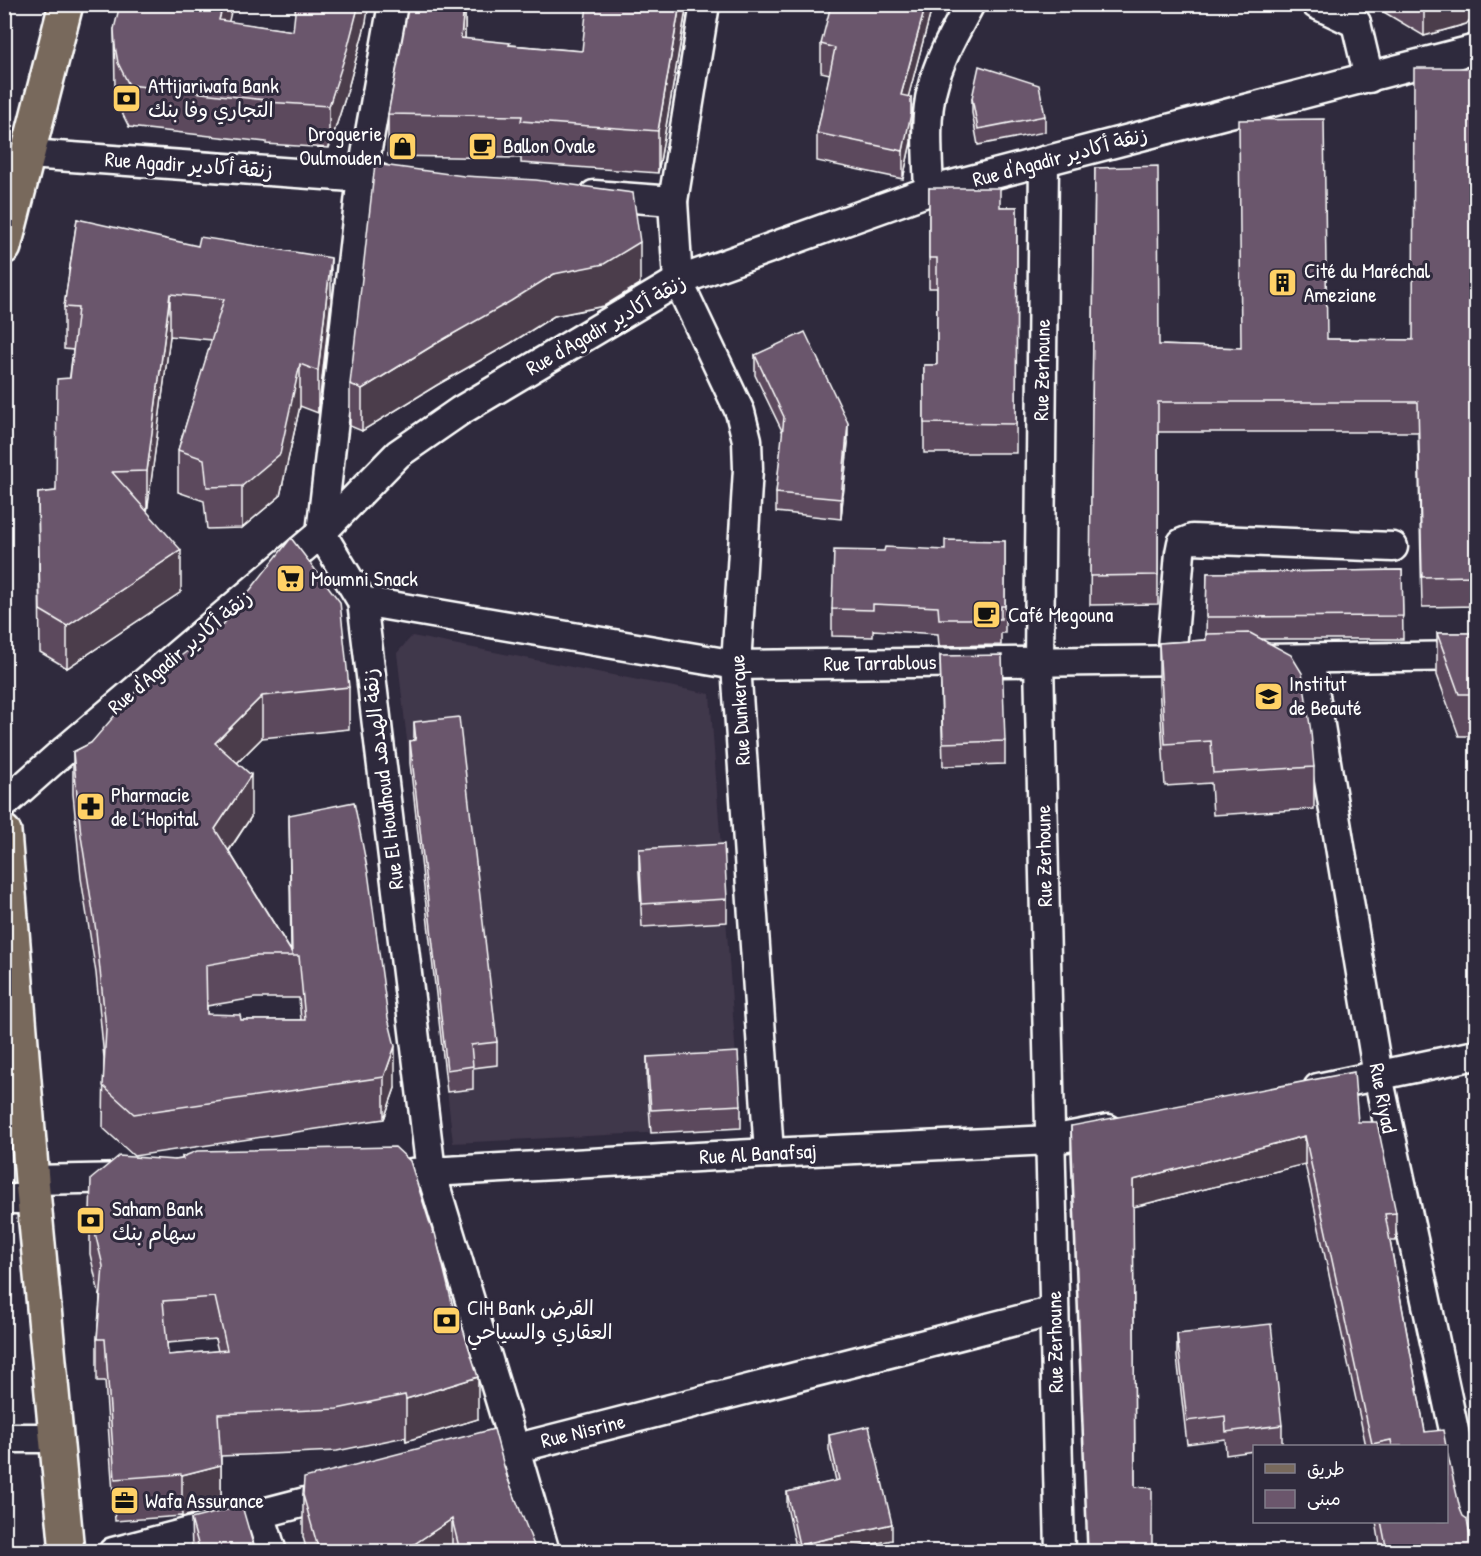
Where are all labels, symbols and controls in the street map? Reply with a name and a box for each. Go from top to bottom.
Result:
place label: Attijariwafa Bank التجاري وفا بنك [148,71,279,125]
bank icon: Attijariwafa Bank التجاري وفا بنك [111,82,143,114]
place label: Droguerie Oulmouden [299,119,382,172]
street label: Rue d'Agadir زنقة أكادير [969,119,1151,194]
shop icon: Droguerie Oulmouden [387,130,419,162]
cafe icon: Ballon Ovale [466,130,498,162]
place label: Ballon Ovale [503,131,596,160]
street label: Rue Agadir زنقة أكادير [104,144,274,185]
place label: Cité du Maréchal Ameziane [1304,256,1430,309]
street label: Rue d'Agadir زنقة أكادير [521,267,691,382]
building icon: Cité du Maréchal Ameziane [1267,267,1299,299]
street label: Rue Zerhoune [1026,319,1057,421]
supermarket icon: Moumni Snack [274,563,306,595]
place label: Moumni Snack [311,564,418,593]
street label: Rue d'Agadir زنقة أكادير [101,583,258,721]
cafe icon: Café Megouna [971,599,1003,631]
place label: Café Megouna [1008,600,1113,629]
street label: Rue Tarrablous [823,647,937,678]
street label: Rue Dunkerque [722,654,757,766]
street label: Rue El Houdhoud زنقة الهدهد [355,667,410,891]
place label: Institut de Beauté [1289,669,1362,722]
school or university icon: Institut de Beauté [1252,680,1284,712]
place label: Pharmacie de L´Hopital [111,780,199,833]
pharmacy icon: Pharmacie de L´Hopital [74,791,106,823]
street label: Rue Zerhoune [1028,805,1059,907]
street label: Rue Riyad [1363,1060,1404,1135]
street label: Rue Al Banafsaj [699,1136,817,1171]
place label: Saham Bank سهام بنك [112,1194,203,1249]
bank icon: Saham Bank سهام بنك [75,1205,107,1237]
street label: Rue Zerhoune [1039,1291,1070,1393]
place label: CIH Bank القرض العقاري والسياحي [467,1293,613,1351]
bank icon: CIH Bank القرض العقاري والسياحي [430,1304,462,1336]
street label: Rue Nisrine [538,1406,628,1455]
legend [1253,1445,1448,1523]
text: طريق [1307,1456,1345,1481]
office icon: Wafa Assurance [108,1485,140,1517]
place label: Wafa Assurance [145,1486,264,1515]
text: مبنى [1307,1486,1341,1511]

